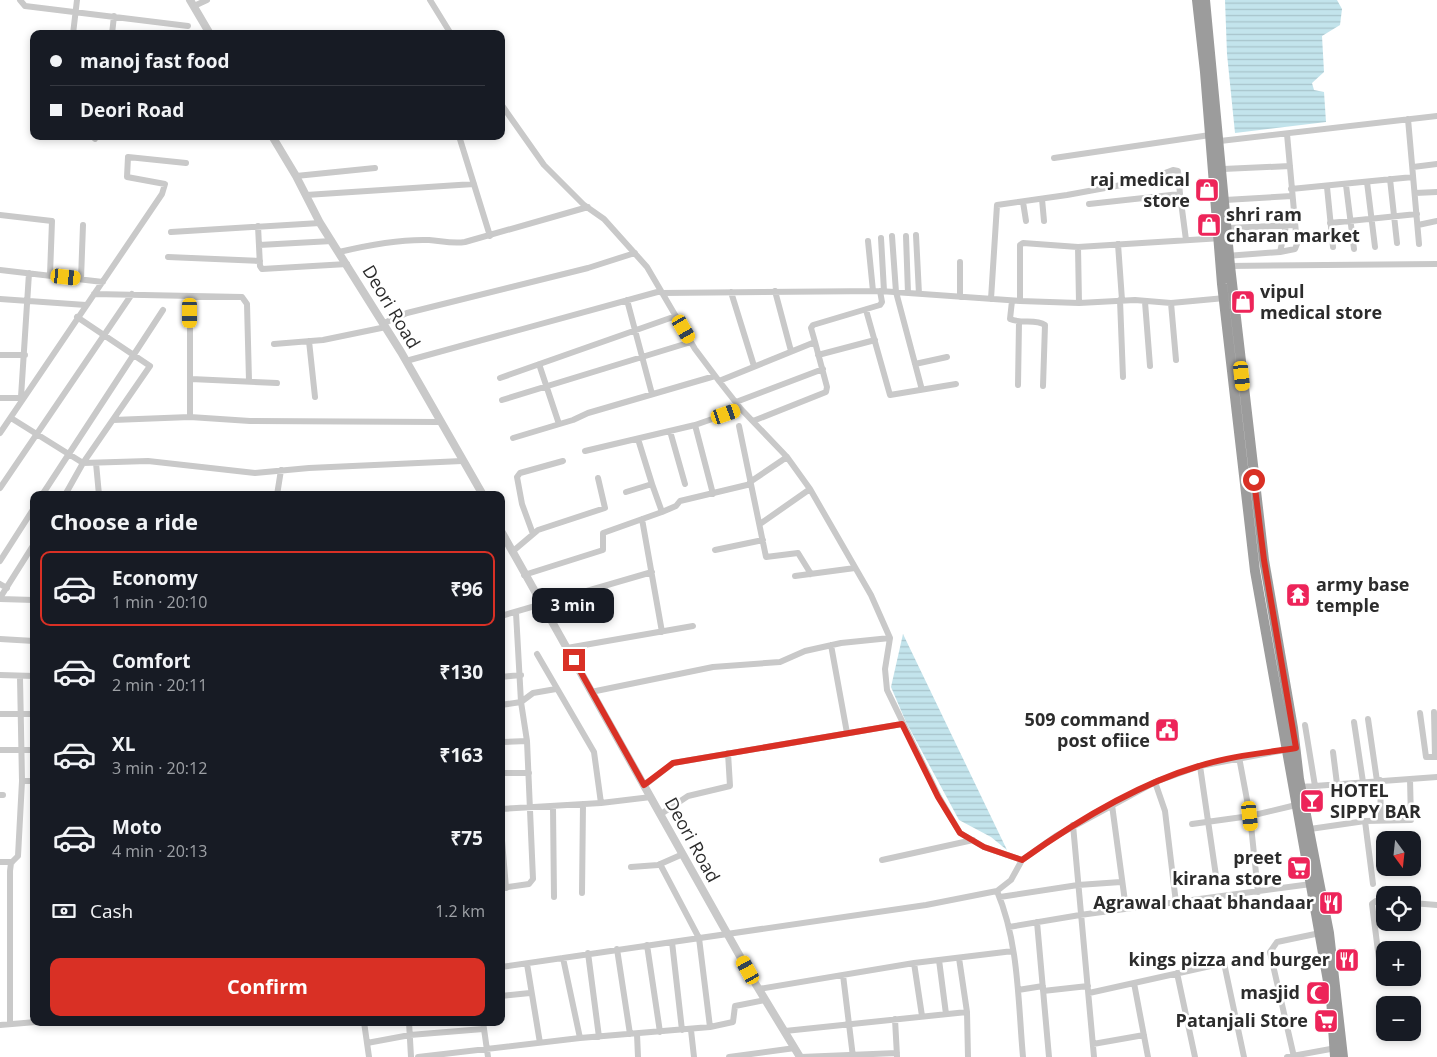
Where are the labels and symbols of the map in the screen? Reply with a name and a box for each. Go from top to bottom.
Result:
place label: raj medical store [1090,167,1190,212]
shop icon: raj medical store [1194,177,1220,203]
place label: shri ram charan market [1226,202,1360,247]
shop icon: shri ram charan market [1196,212,1222,238]
street label: Deori Road [357,260,426,353]
car [50,268,81,286]
place label: vipul medical store [1260,279,1382,324]
shop icon: vipul medical store [1230,289,1256,315]
car [182,298,197,328]
car [670,312,697,346]
car [1232,360,1251,392]
car [709,402,742,426]
route start [1243,469,1265,491]
place label: army base temple [1316,572,1409,617]
temple icon: army base temple [1285,582,1311,608]
callout: 3 min [533,588,615,622]
route end [563,649,585,671]
place label: 509 command post ofiice [1025,707,1150,752]
public building icon: 509 command post ofiice [1154,717,1180,743]
place label: HOTEL SIPPY BAR [1330,778,1421,823]
bar icon: HOTEL SIPPY BAR [1299,788,1325,814]
street label: Deori Road [660,793,726,886]
car [1240,800,1259,832]
north arrow [1376,831,1421,876]
place label: preet kirana store [1172,845,1282,890]
supermarket icon: preet kirana store [1286,855,1312,881]
place label: Agrawal chaat bhandaar [1093,890,1314,914]
restaurant icon: Agrawal chaat bhandaar [1318,890,1344,916]
place label: kings pizza and burger [1129,947,1330,971]
restaurant icon: kings pizza and burger [1334,947,1360,973]
car [734,953,761,987]
place label: masjid [1240,980,1300,1004]
mosque icon: masjid [1305,980,1331,1006]
place label: Patanjali Store [1176,1008,1308,1032]
supermarket icon: Patanjali Store [1313,1008,1339,1034]

